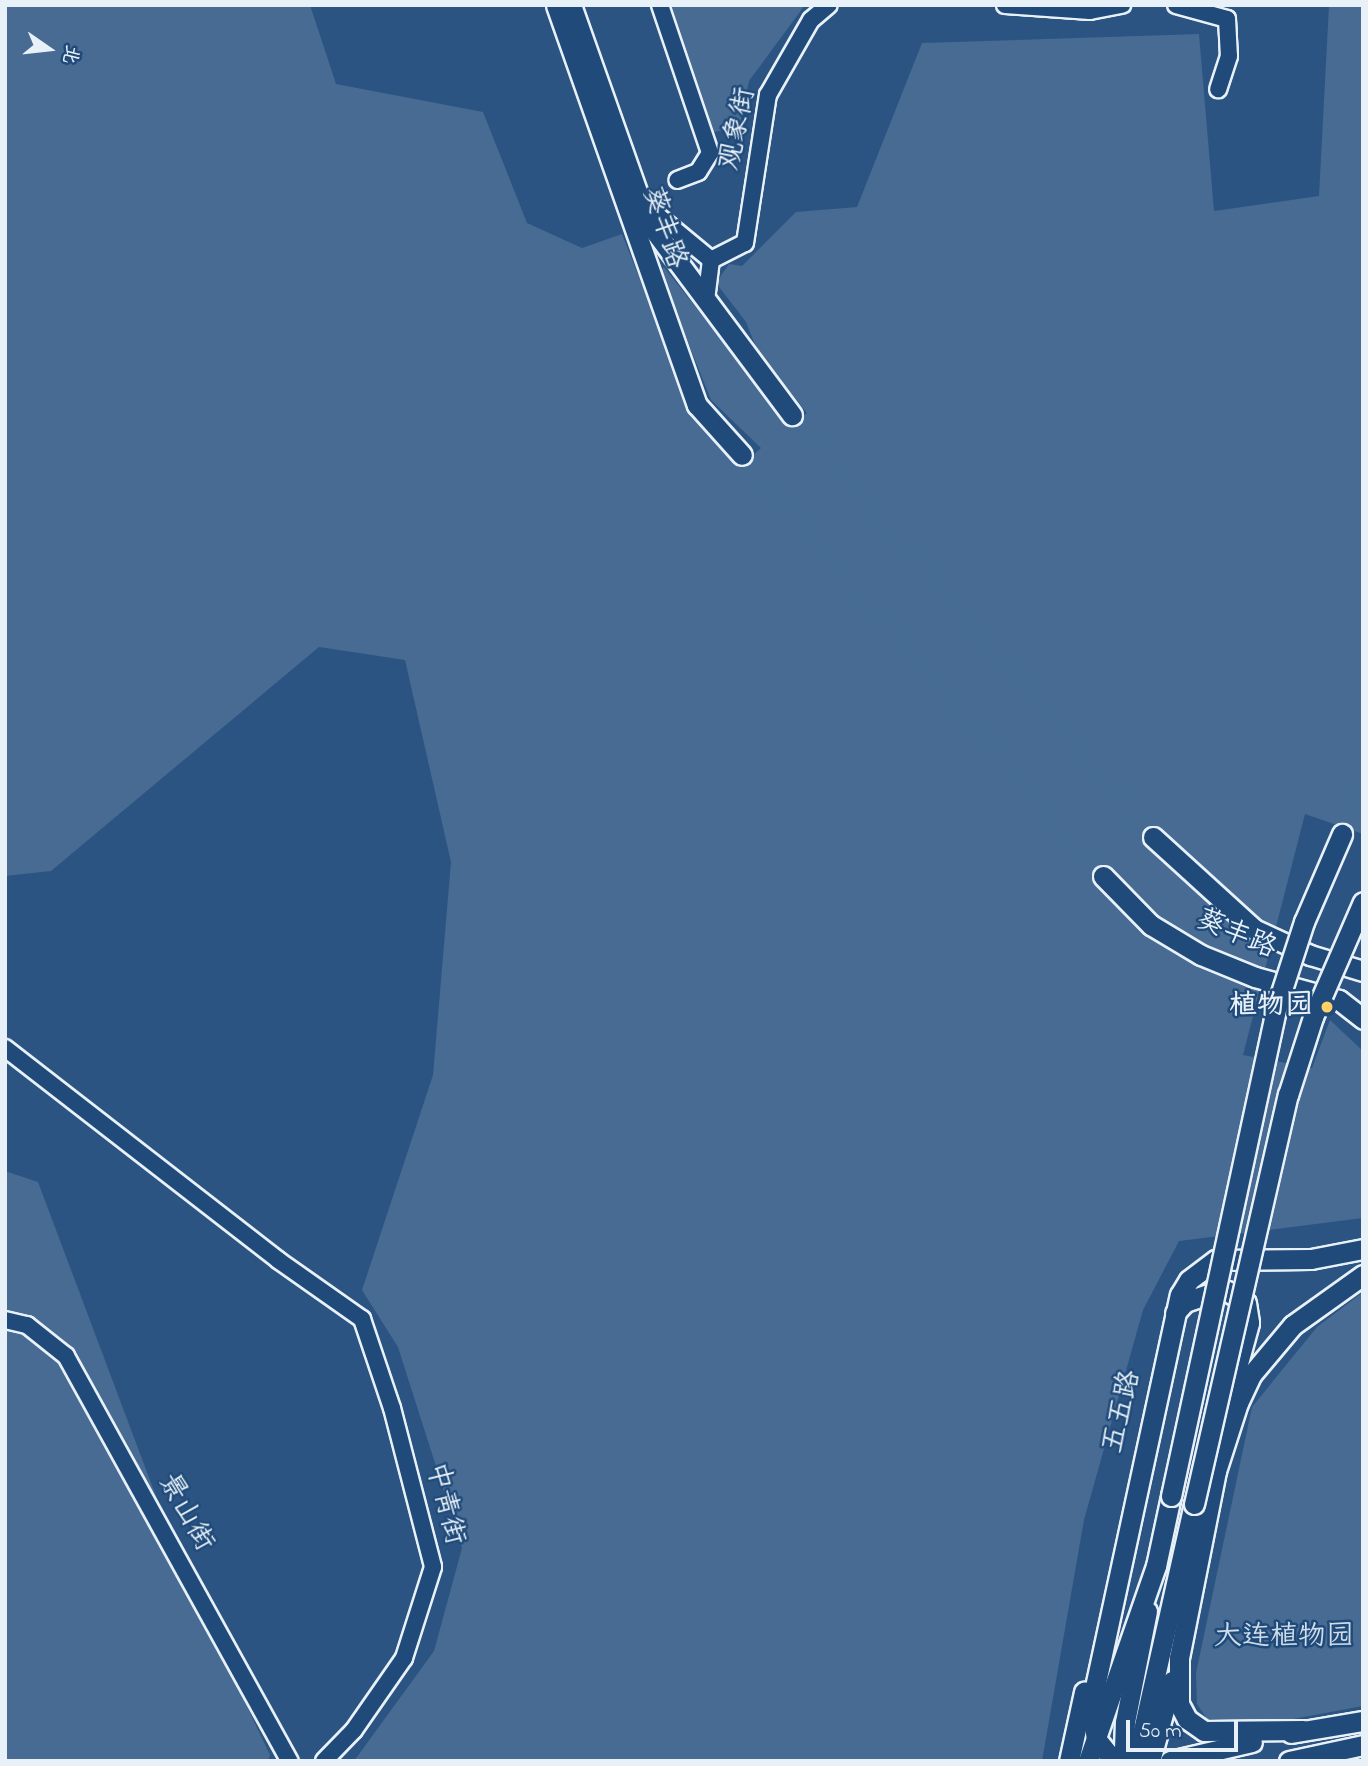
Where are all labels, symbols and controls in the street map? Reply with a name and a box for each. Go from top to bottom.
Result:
north arrow [14,14,84,84]
text: 北 [54,42,85,67]
street label: 观象街 [714,84,764,174]
street label: 葵丰路 [633,183,693,273]
street label: 葵丰路 [1191,903,1281,967]
place label: 植物园 [1229,990,1313,1024]
marker: 植物园 [1319,999,1335,1015]
street label: 五五路 [1097,1367,1149,1457]
street label: 中青街 [418,1459,470,1549]
street label: 景山街 [150,1468,220,1558]
park label: 大连植物园 [1214,1621,1354,1655]
scale bar [1130,1706,1242,1750]
text: 50 m [1139,1717,1182,1747]

